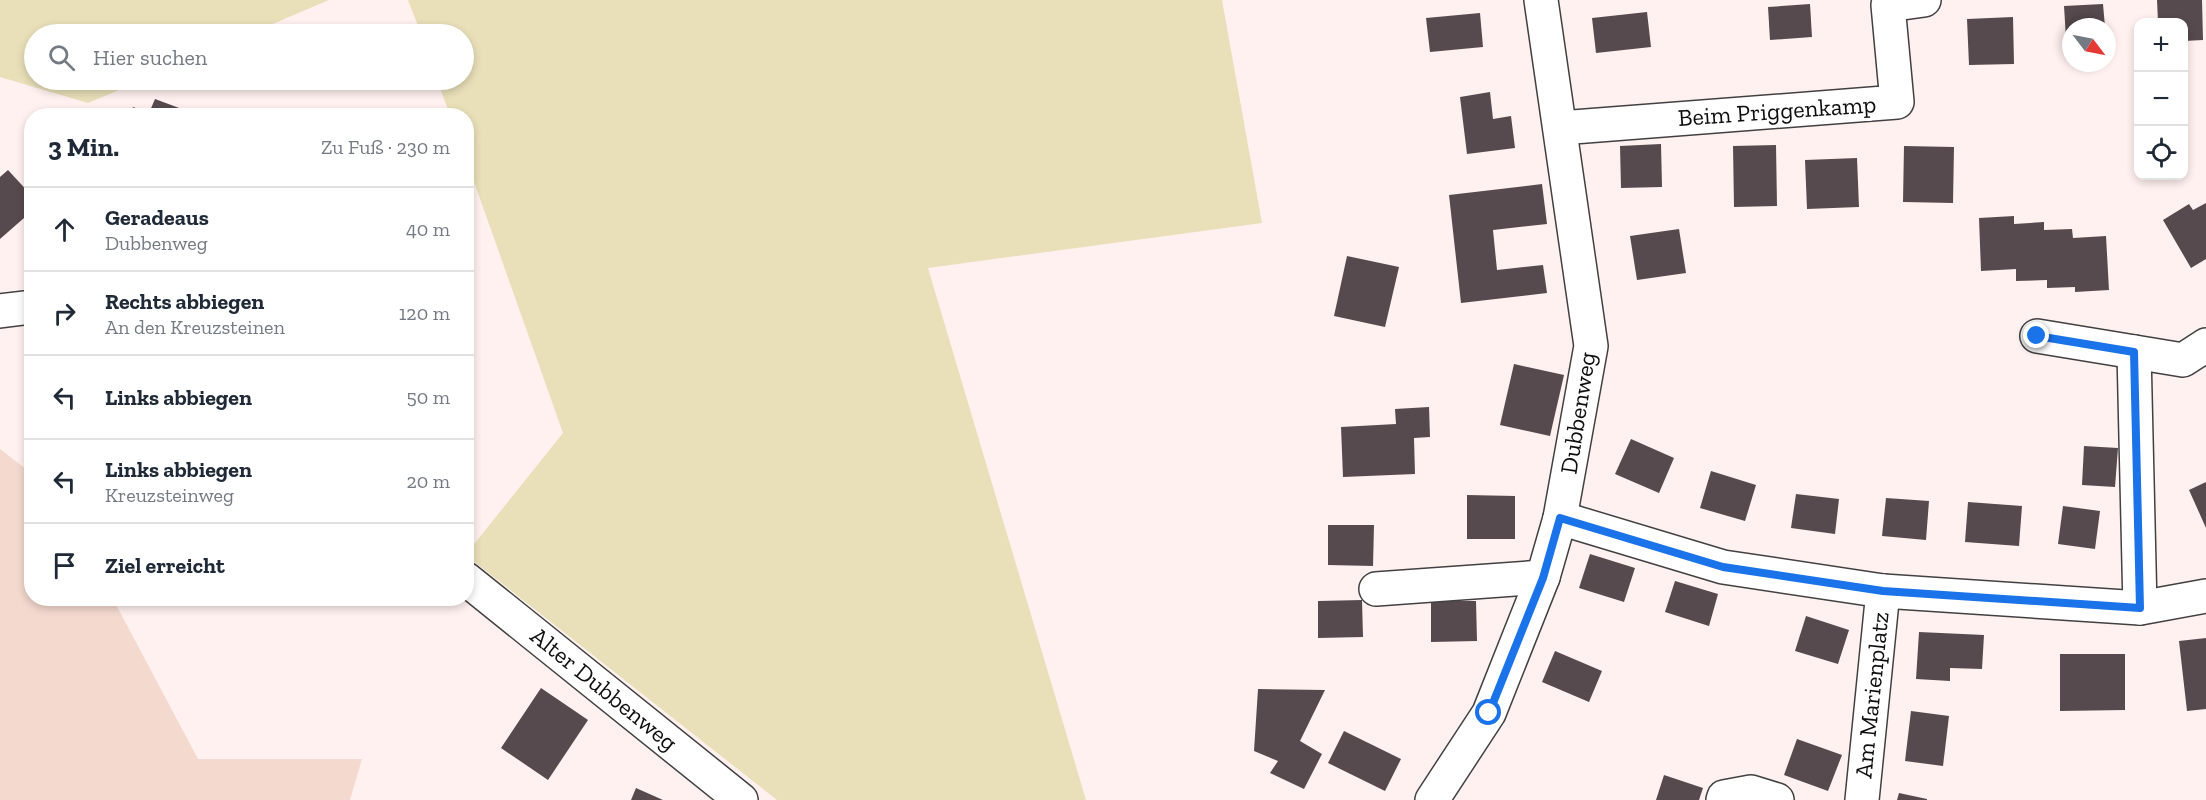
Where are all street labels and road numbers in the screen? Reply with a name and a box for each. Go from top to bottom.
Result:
street label: Beim Priggenkamp [1677,89,1877,132]
street label: Dubbenweg [1554,350,1601,476]
street label: Am Marienplatz [1848,610,1895,780]
street label: Alter Dubbenweg [525,621,684,757]

